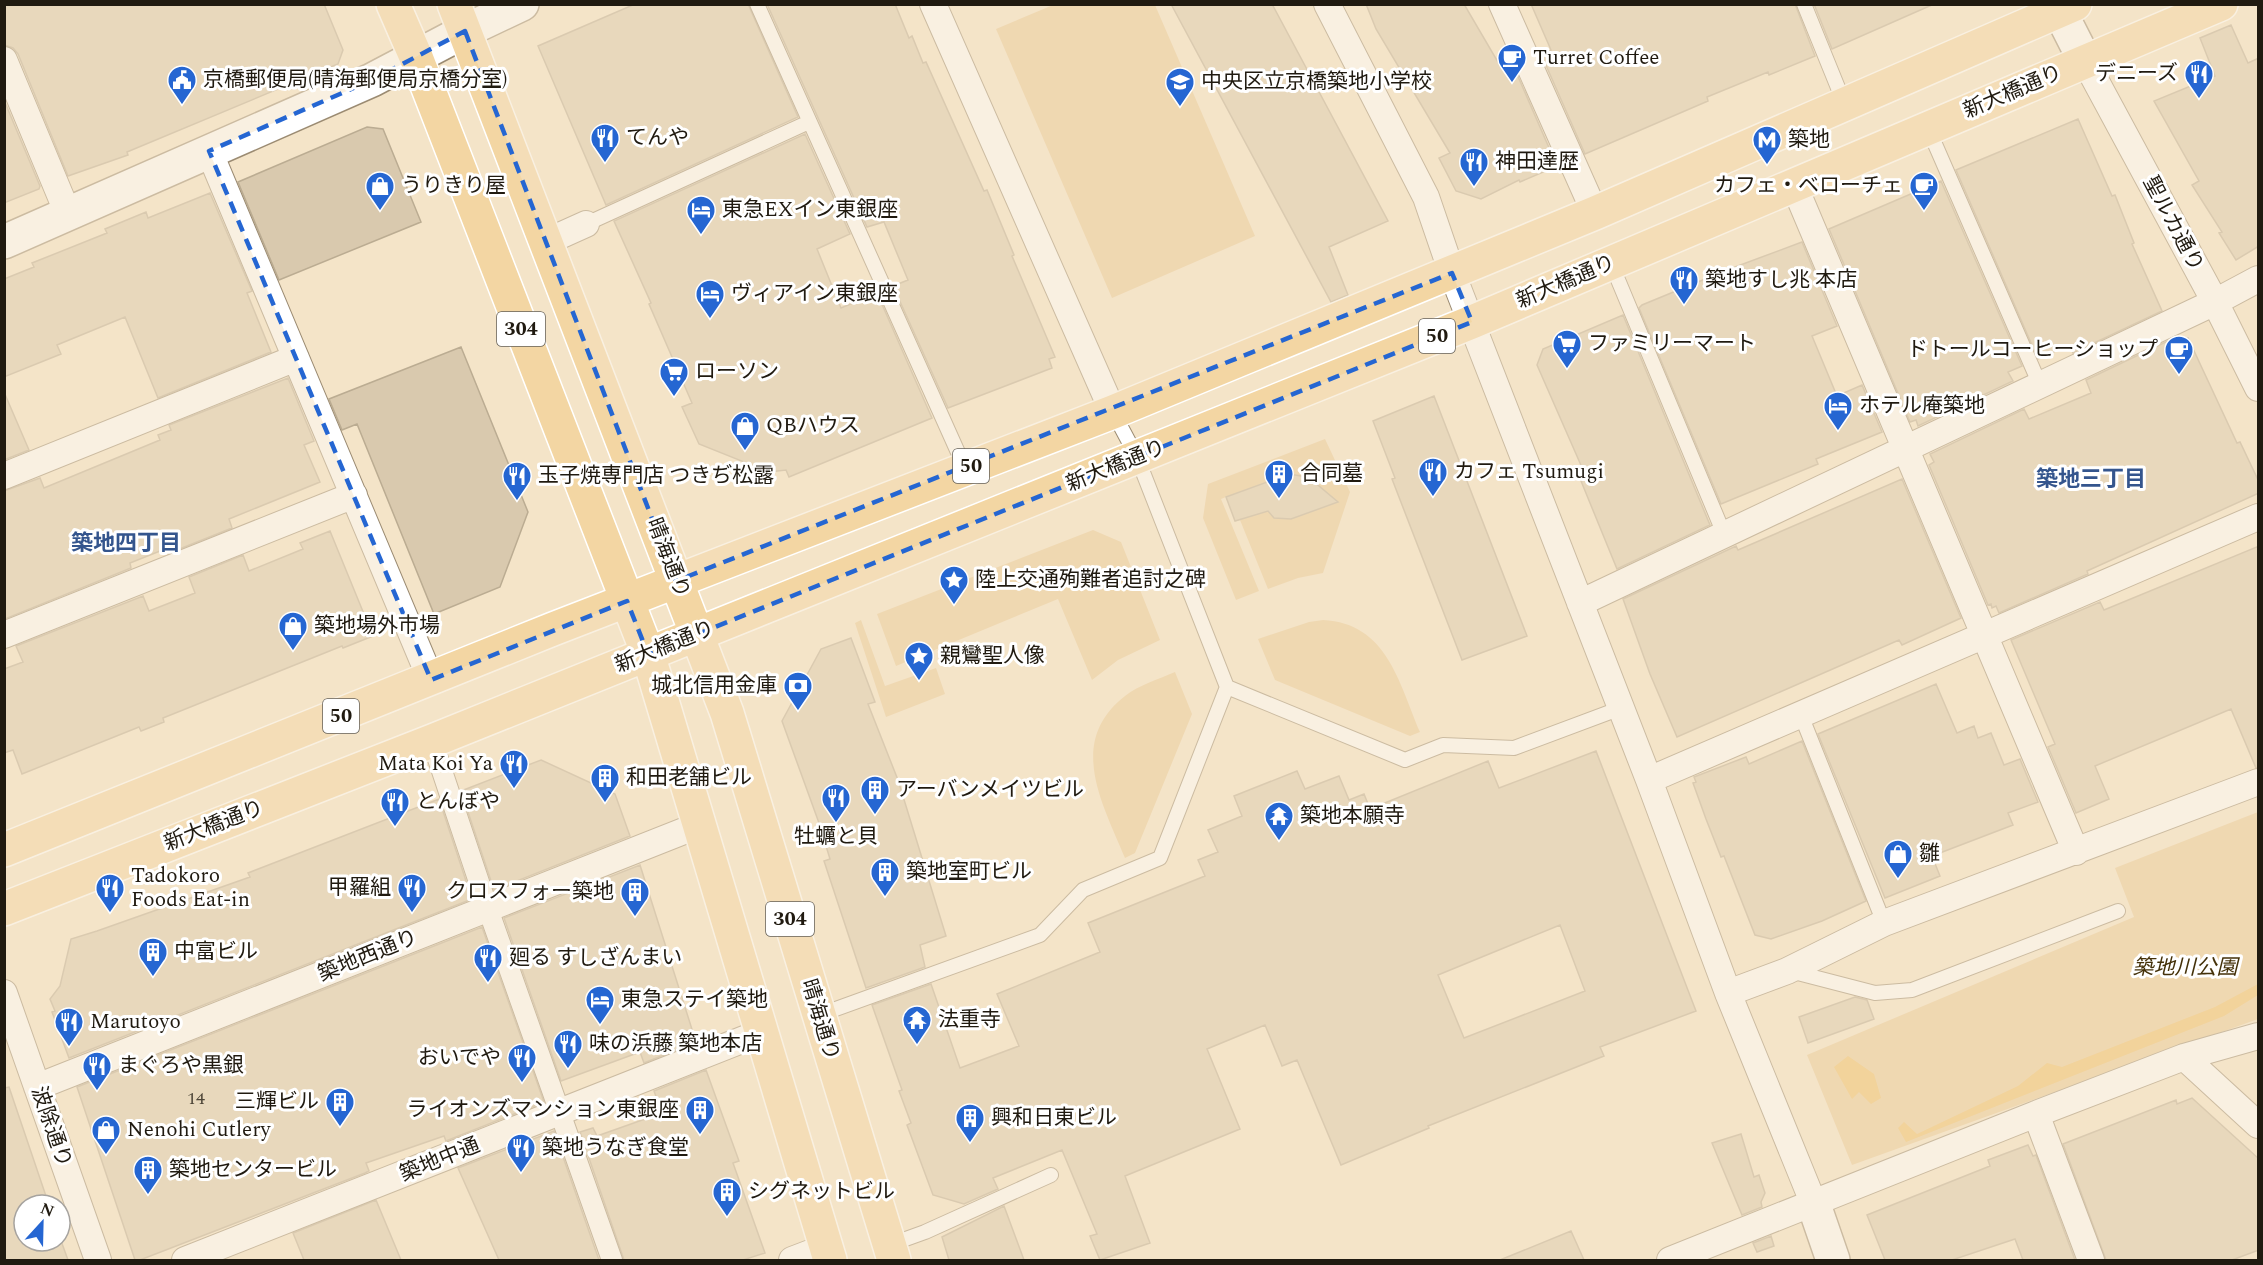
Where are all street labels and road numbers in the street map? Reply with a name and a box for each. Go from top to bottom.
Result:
street label: 新大橋通り [1958,57,2068,127]
street label: 聖ルカ通り [2134,170,2212,278]
street label: 新大橋通り [1511,247,1621,317]
road number: 304 [497,312,545,346]
road number: 50 [1419,319,1455,353]
street label: 新大橋通り [1061,431,1171,501]
road number: 50 [953,449,989,483]
street label: 晴海通り [638,513,698,603]
street label: 新大橋通り [610,612,720,682]
road number: 50 [323,699,359,733]
street label: 新大橋通り [159,792,269,860]
road number: 304 [766,902,814,936]
street label: 築地西通り [313,921,423,991]
street label: 晴海通り [792,975,848,1065]
street label: 波除通り [22,1082,80,1172]
street label: 築地中通 [395,1129,485,1191]

